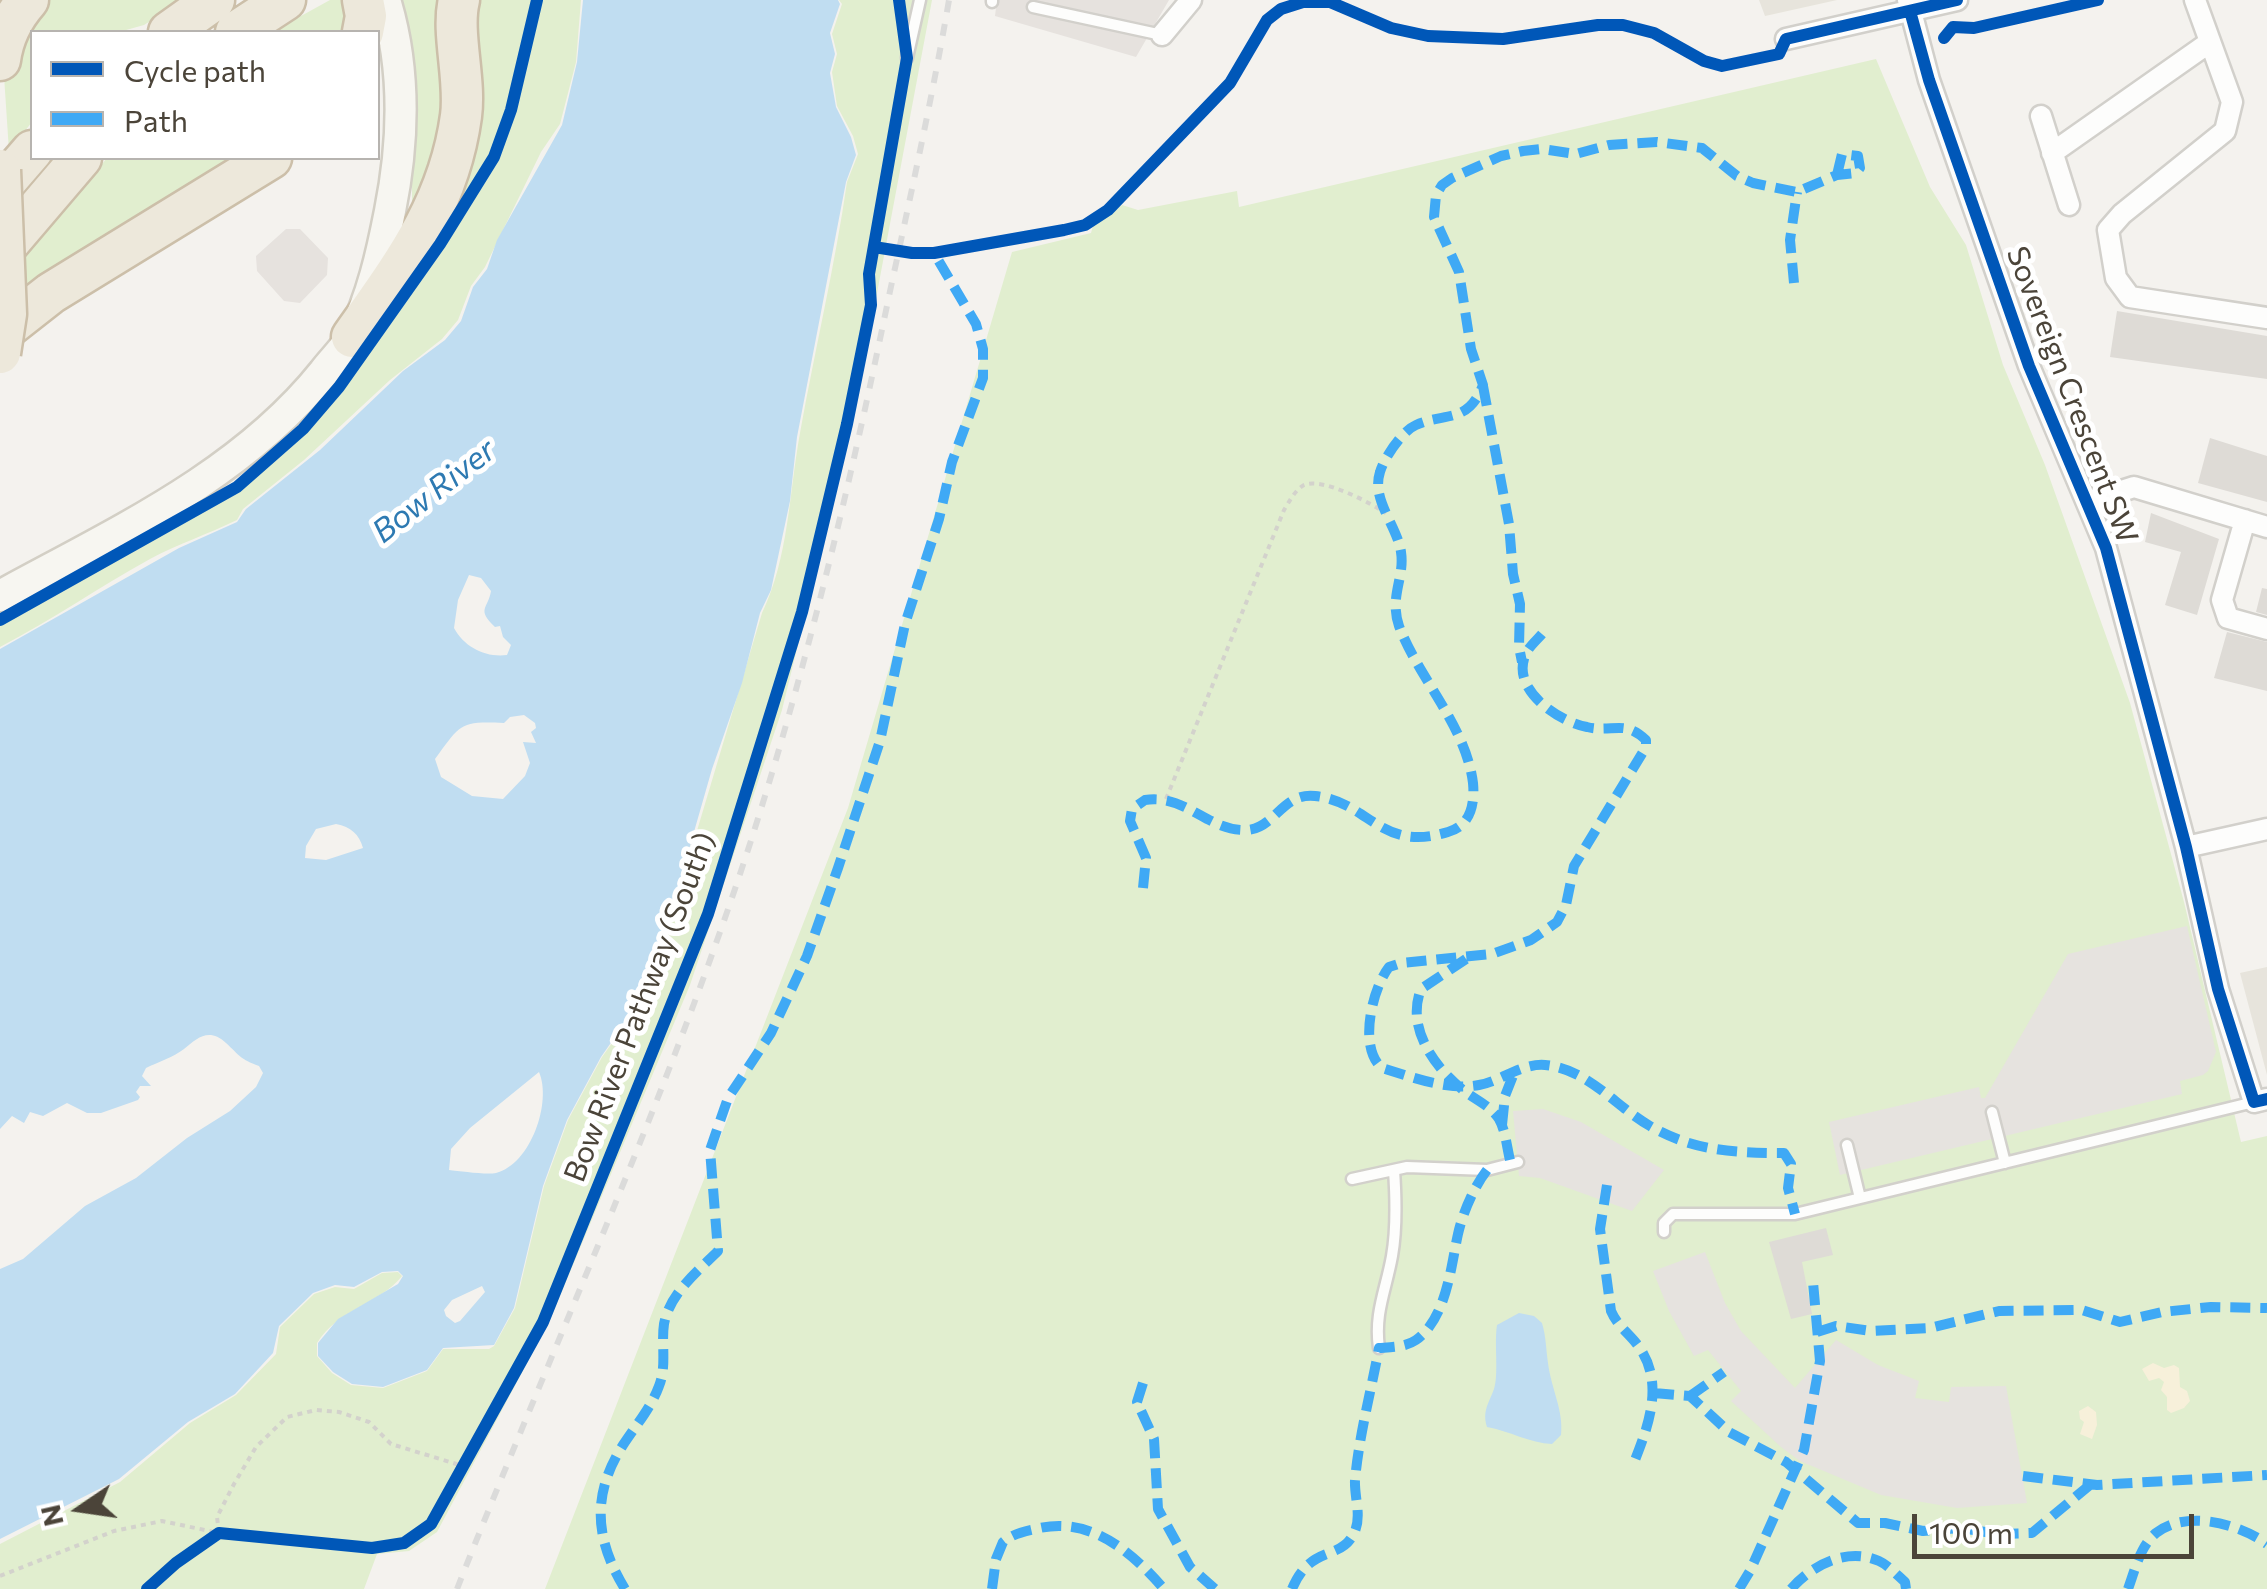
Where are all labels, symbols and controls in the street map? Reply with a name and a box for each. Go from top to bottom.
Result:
legend [30,30,380,160]
text: Cycle path [124,51,266,88]
text: Path [124,101,188,138]
street label: Sovereign Crescent SW [1999,242,2145,548]
water label: Bow River [365,431,503,551]
street label: Bow River Pathway (South) [557,827,723,1187]
north arrow [30,1459,130,1559]
scale bar [1917,1494,2200,1556]
text: N [32,1502,70,1530]
text: 100 m [1929,1513,2013,1550]

